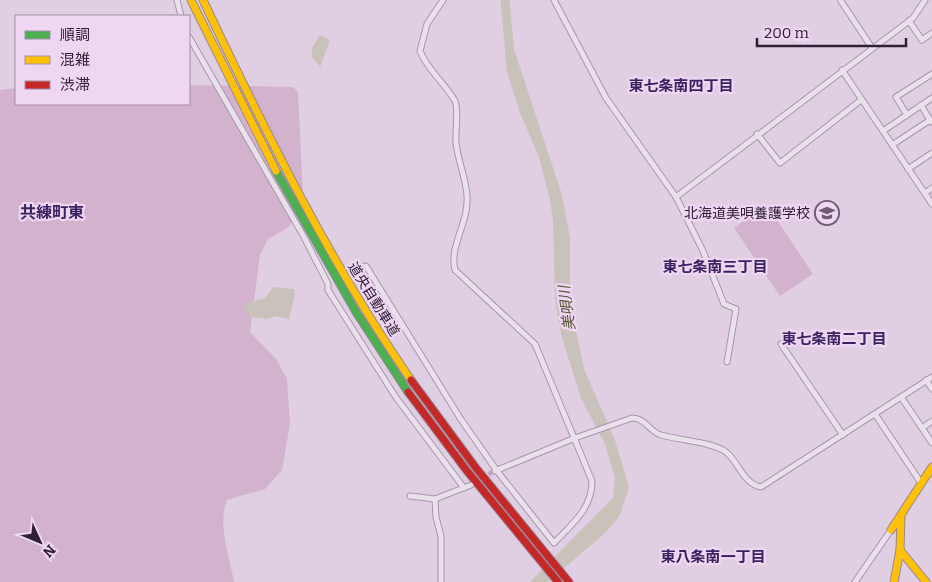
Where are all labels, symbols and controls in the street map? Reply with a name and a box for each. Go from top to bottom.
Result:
legend [15,15,190,105]
scale bar [757,15,906,47]
text: 200 m [764,24,809,42]
text: 順調 [60,26,90,44]
text: 混雑 [60,51,90,69]
text: 渋滞 [60,76,90,94]
district label: 東七条南四丁目 [628,77,734,95]
school or university icon: 北海道美唄養護学校 [814,200,840,226]
district label: 共練町東 [20,203,84,222]
place label: 北海道美唄養護学校 [684,205,810,222]
district label: 東七条南三丁目 [662,258,768,276]
street label: 道央自動車道 [344,259,403,339]
water label: 美唄川 [555,283,579,331]
district label: 東七条南二丁目 [781,330,887,348]
north arrow [15,517,65,567]
text: N [39,541,59,561]
district label: 東八条南一丁目 [660,548,766,566]

